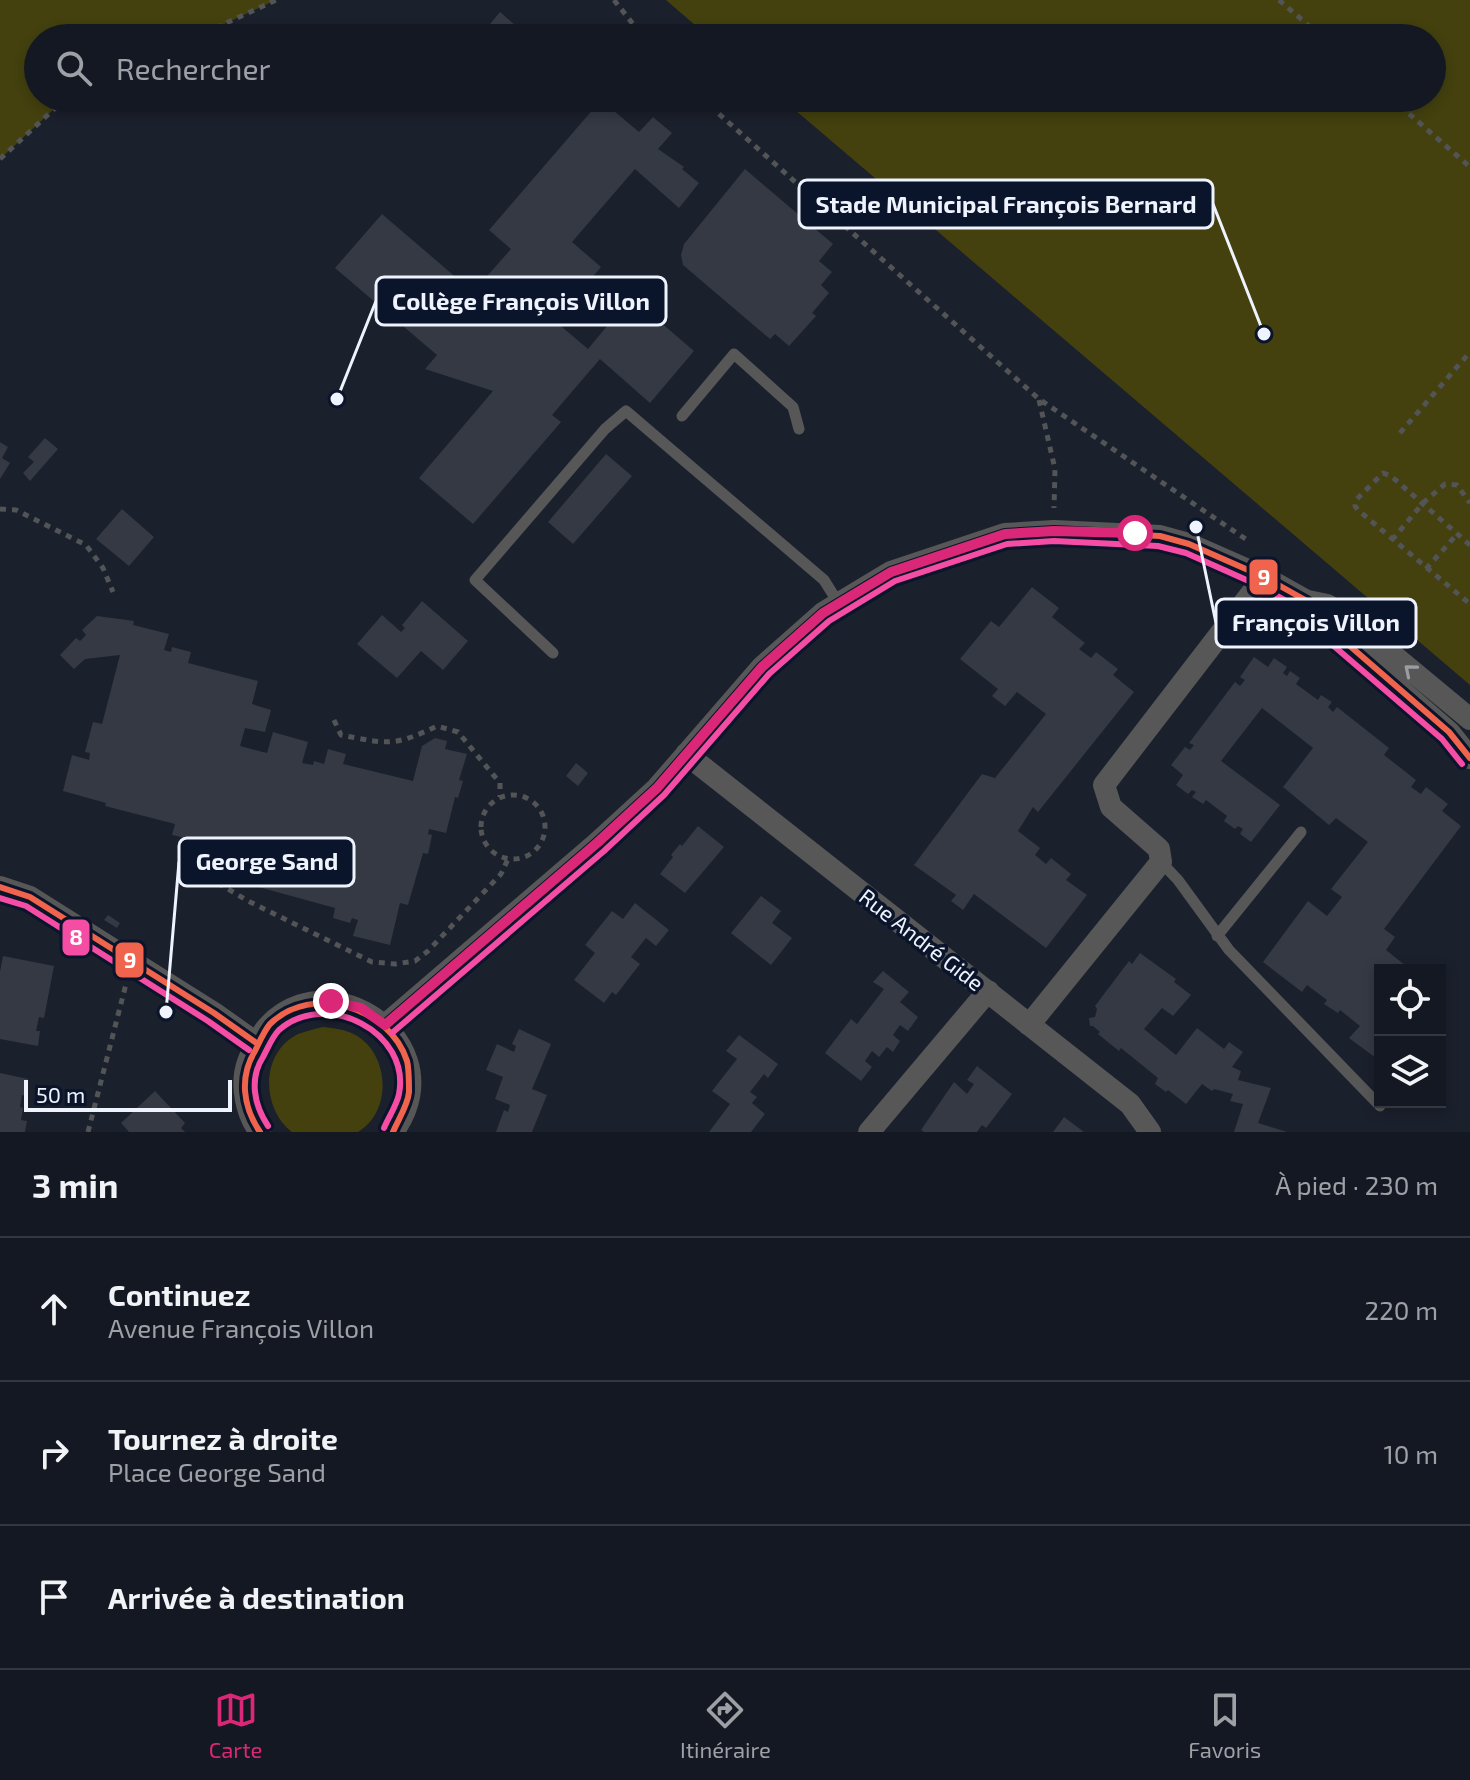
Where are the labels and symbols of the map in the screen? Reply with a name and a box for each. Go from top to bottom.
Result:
callout: Stade Municipal François Bernard [799,180,1213,228]
text: Stade Municipal François Bernard [815,189,1197,219]
callout: Collège François Villon [376,277,666,325]
text: Collège François Villon [392,286,650,316]
route start [1117,515,1153,551]
line badge: 9 [1248,558,1279,596]
text: 9 [1258,563,1270,589]
callout: François Villon [1216,599,1416,647]
text: François Villon [1232,607,1400,637]
one-way arrow [1404,665,1419,679]
callout: George Sand [179,838,354,886]
text: George Sand [196,846,338,875]
street label: Rue André Gide [855,882,989,996]
line badge: 8 [61,918,91,957]
text: 8 [69,923,83,949]
line badge: 9 [114,941,145,979]
text: 9 [124,946,136,972]
route end [313,983,349,1019]
scale bar [24,1076,232,1112]

